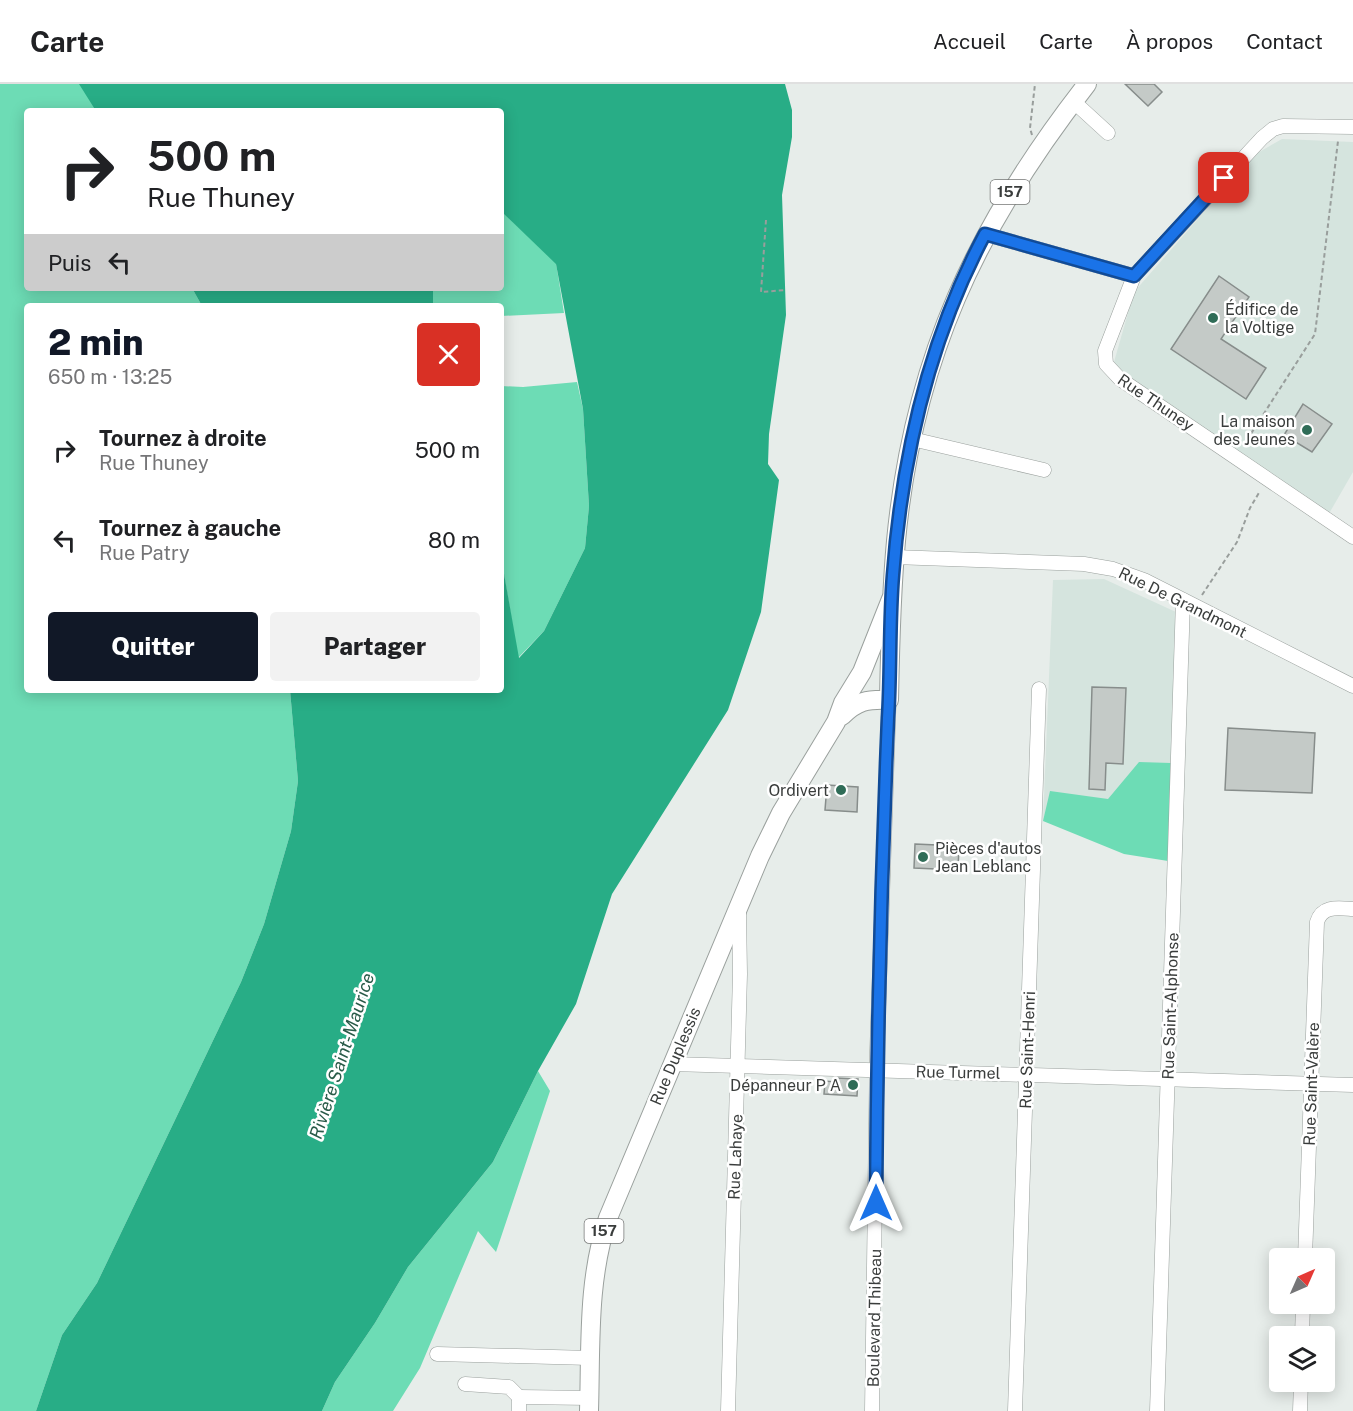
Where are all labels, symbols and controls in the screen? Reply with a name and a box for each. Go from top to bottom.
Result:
text: Carte [30,25,104,58]
text: Accueil [933,29,1006,54]
text: Carte [1039,29,1093,54]
text: À propos [1126,29,1213,54]
text: Contact [1246,29,1323,54]
text: 500 m [147,131,276,180]
icon: right [48,132,126,210]
pin [1198,152,1249,203]
icon: arrive [1207,161,1240,194]
road number: 157 [990,180,1030,204]
text: Rue Thuney [147,181,295,213]
icon: left [103,246,136,279]
text: Puis [48,250,91,276]
place label: Édifice de la Voltige [1225,299,1299,337]
marker: Édifice de la Voltige [1206,311,1220,325]
text: 2 min [48,321,144,363]
button: close [417,323,480,386]
text: 650 m · 13:25 [48,365,172,389]
street label: Rue Thuney [1114,370,1198,435]
place label: La maison des Jeunes [1214,412,1295,449]
marker: La maison des Jeunes [1300,423,1314,437]
text: Tournez à droite [99,425,267,451]
icon: right [48,434,81,467]
text: 500 m [415,437,480,463]
text: Rue Thuney [99,451,209,475]
text: Tournez à gauche [99,515,281,541]
icon: left [48,524,81,557]
text: 80 m [428,527,480,553]
text: Rue Patry [99,541,190,565]
street label: Rue De Grandmont [1116,563,1250,642]
button: Quitter [48,612,258,681]
button: Partager [270,612,480,681]
place label: Ordivert [768,781,829,800]
marker: Ordivert [834,783,848,797]
place label: Pièces d'autos Jean Leblanc [935,839,1041,876]
marker: Pièces d'autos Jean Leblanc [916,850,930,864]
street label: Rue Saint-Alphonse [1158,932,1183,1080]
water label: Rivière Saint-Maurice [305,970,378,1142]
street label: Rue Saint-Henri [1016,991,1039,1109]
street label: Rue Duplessis [646,1004,705,1108]
street label: Rue Saint-Valère [1300,1022,1323,1146]
street label: Rue Turmel [915,1062,1001,1083]
place label: Dépanneur P A [730,1076,841,1095]
marker: Dépanneur P A [846,1078,860,1092]
street label: Rue Lahaye [725,1114,746,1200]
position arrow [844,1171,908,1235]
road number: 157 [584,1219,624,1243]
north arrow [1269,1248,1335,1314]
map controls [1269,1248,1335,1392]
street label: Boulevard Thibeau [864,1249,885,1387]
button: layers [1269,1326,1335,1392]

